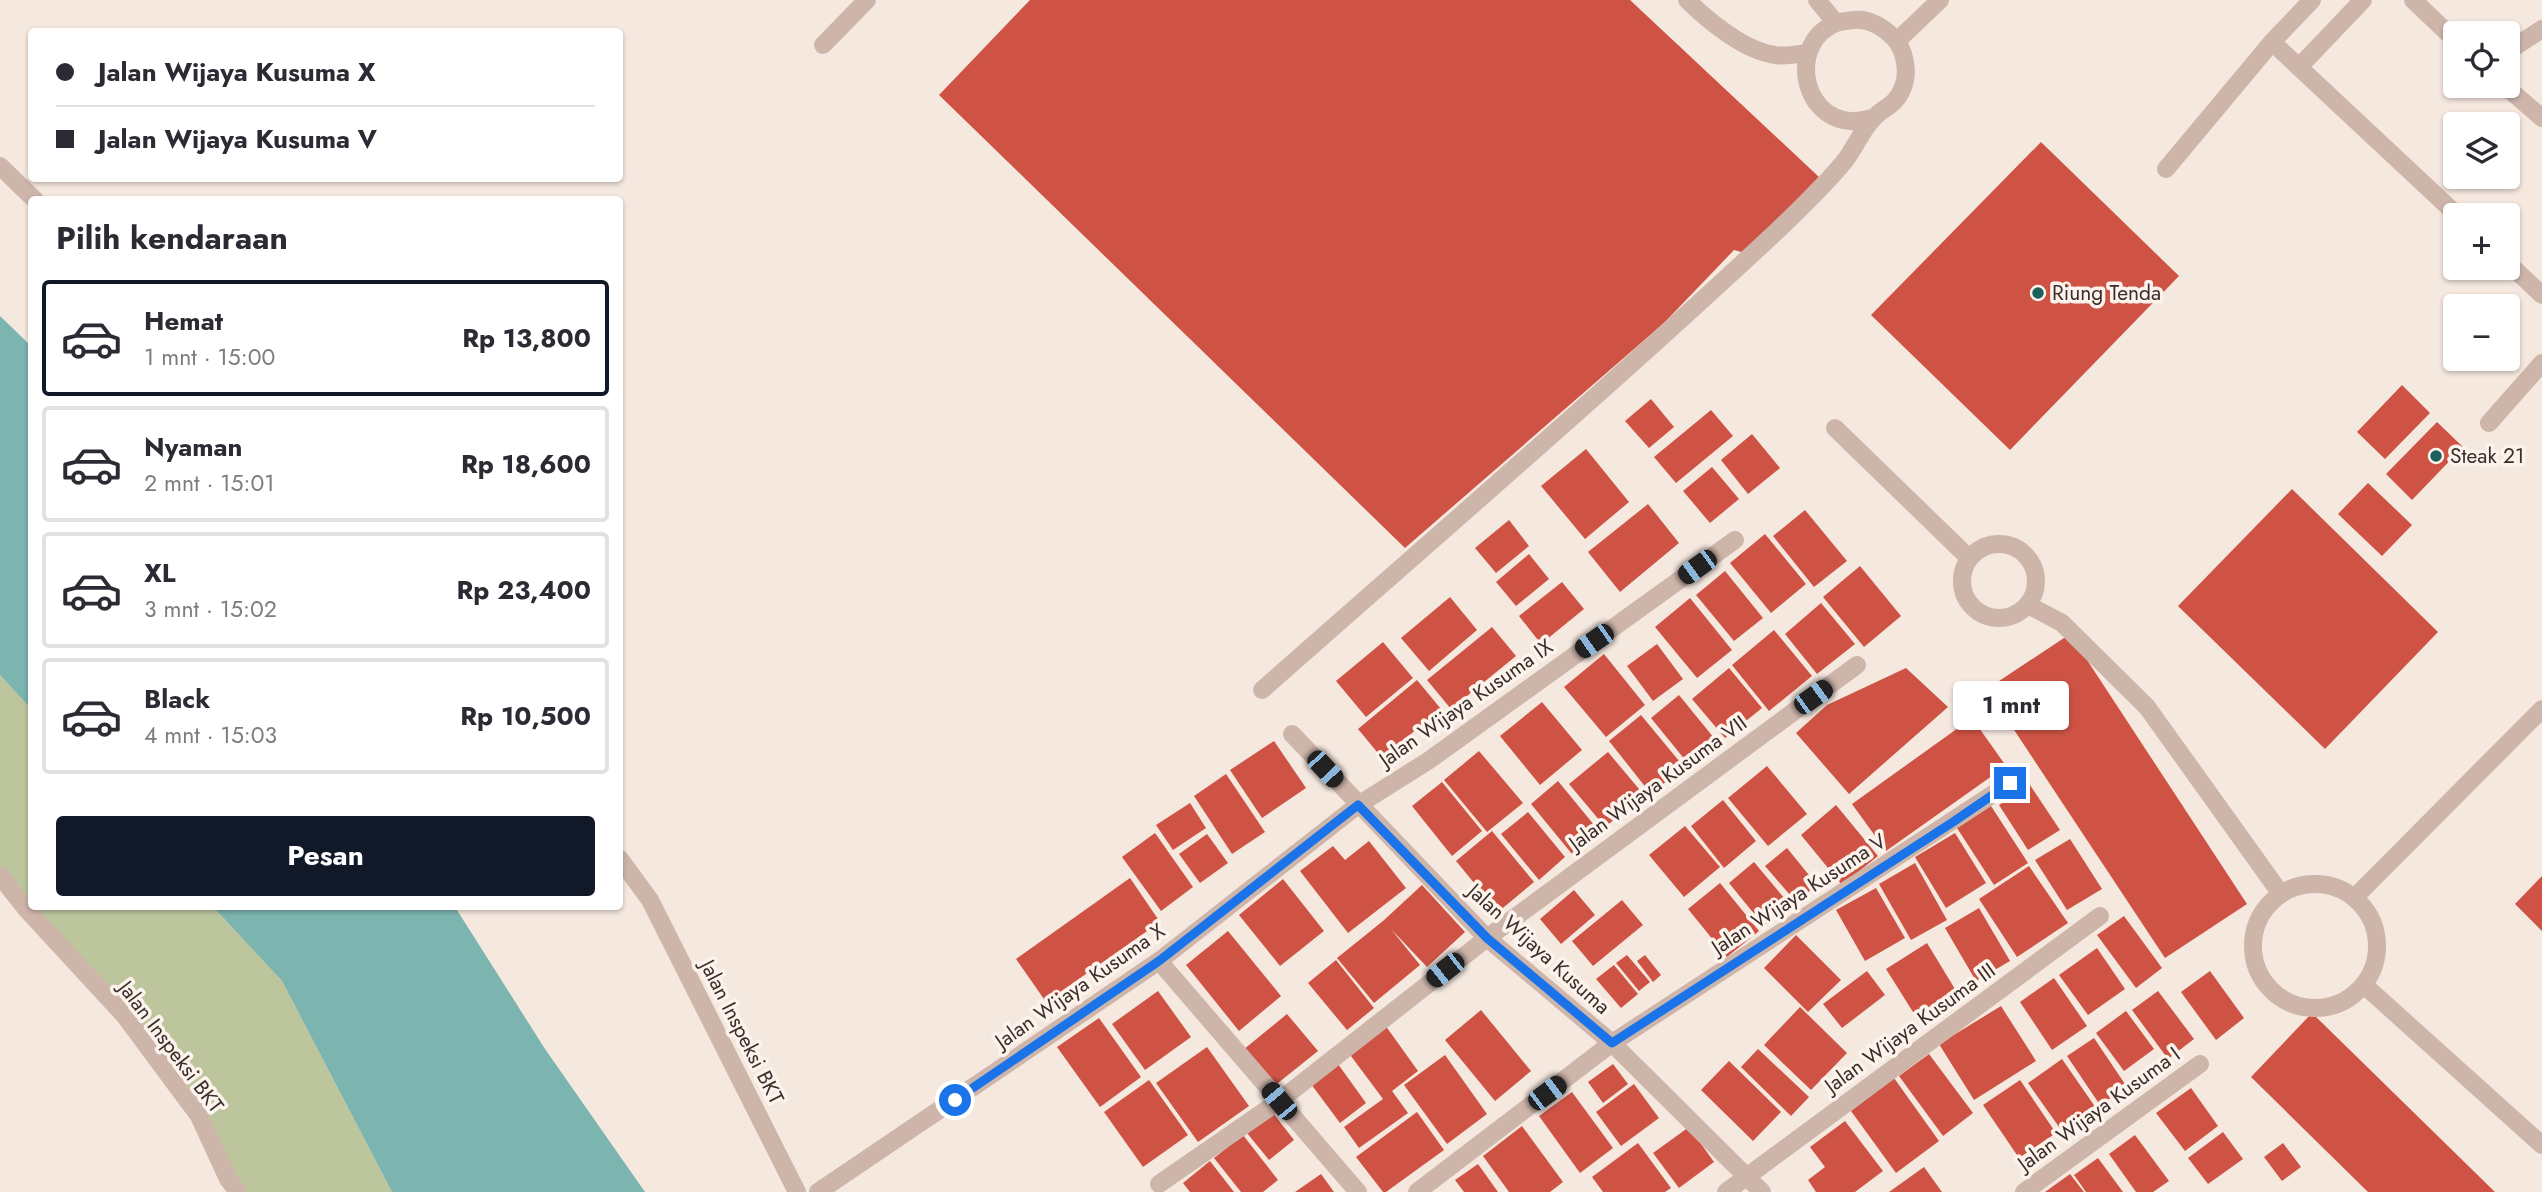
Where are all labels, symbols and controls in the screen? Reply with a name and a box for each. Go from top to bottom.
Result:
map controls [2443,21,2520,371]
button: locate [2443,21,2520,98]
text: Jalan Wijaya Kusuma X [98,53,376,91]
button: layers [2443,112,2520,189]
text: Jalan Wijaya Kusuma V [98,120,377,158]
button: + [2443,203,2520,280]
text: Pilih kendaraan [56,215,288,261]
place label: Riung Tenda [2052,278,2161,308]
marker: Riung Tenda [2030,285,2046,301]
button: − [2443,294,2520,371]
text: Hemat [144,302,223,340]
icon: car [60,307,123,370]
text: Rp 13,800 [462,319,591,357]
text: 1 mnt · 15:00 [144,340,275,374]
text: Nyaman [144,428,243,466]
icon: car [60,433,123,496]
place label: Steak 21 [2450,441,2524,471]
text: Rp 18,600 [461,445,591,483]
marker: Steak 21 [2428,448,2444,464]
text: 2 mnt · 15:01 [144,466,275,500]
car [1674,546,1721,588]
text: XL [144,554,176,592]
icon: car [60,559,123,622]
text: Rp 23,400 [457,571,591,609]
text: 3 mnt · 15:02 [144,592,277,626]
car [1571,620,1618,662]
street label: Jalan Wijaya Kusuma IX [1371,631,1559,776]
car [1790,676,1837,718]
text: Black [144,680,210,718]
callout: 1 mnt [1952,682,2068,730]
icon: car [60,685,123,748]
text: 1 mnt [1982,688,2040,722]
text: Rp 10,500 [460,697,591,735]
street label: Jalan Wijaya Kusuma VII [1561,708,1753,860]
text: 4 mnt · 15:03 [144,718,277,752]
car [1303,746,1348,792]
route end [1994,767,2026,799]
button: Pesan [56,816,595,896]
street label: Jalan Wijaya Kusuma V [1703,826,1892,963]
street label: Jalan Wijaya Kusuma [1459,875,1617,1021]
street label: Jalan Wijaya Kusuma X [987,916,1171,1058]
car [1422,949,1469,991]
street label: Jalan Inspeksi BKT [691,952,791,1110]
street label: Jalan Wijaya Kusuma III [1816,956,2002,1102]
street label: Jalan Inspeksi BKT [110,972,231,1119]
street label: Jalan Wijaya Kusuma I [2009,1040,2186,1180]
car [1524,1072,1571,1114]
car [1258,1078,1301,1124]
route start [939,1084,971,1116]

